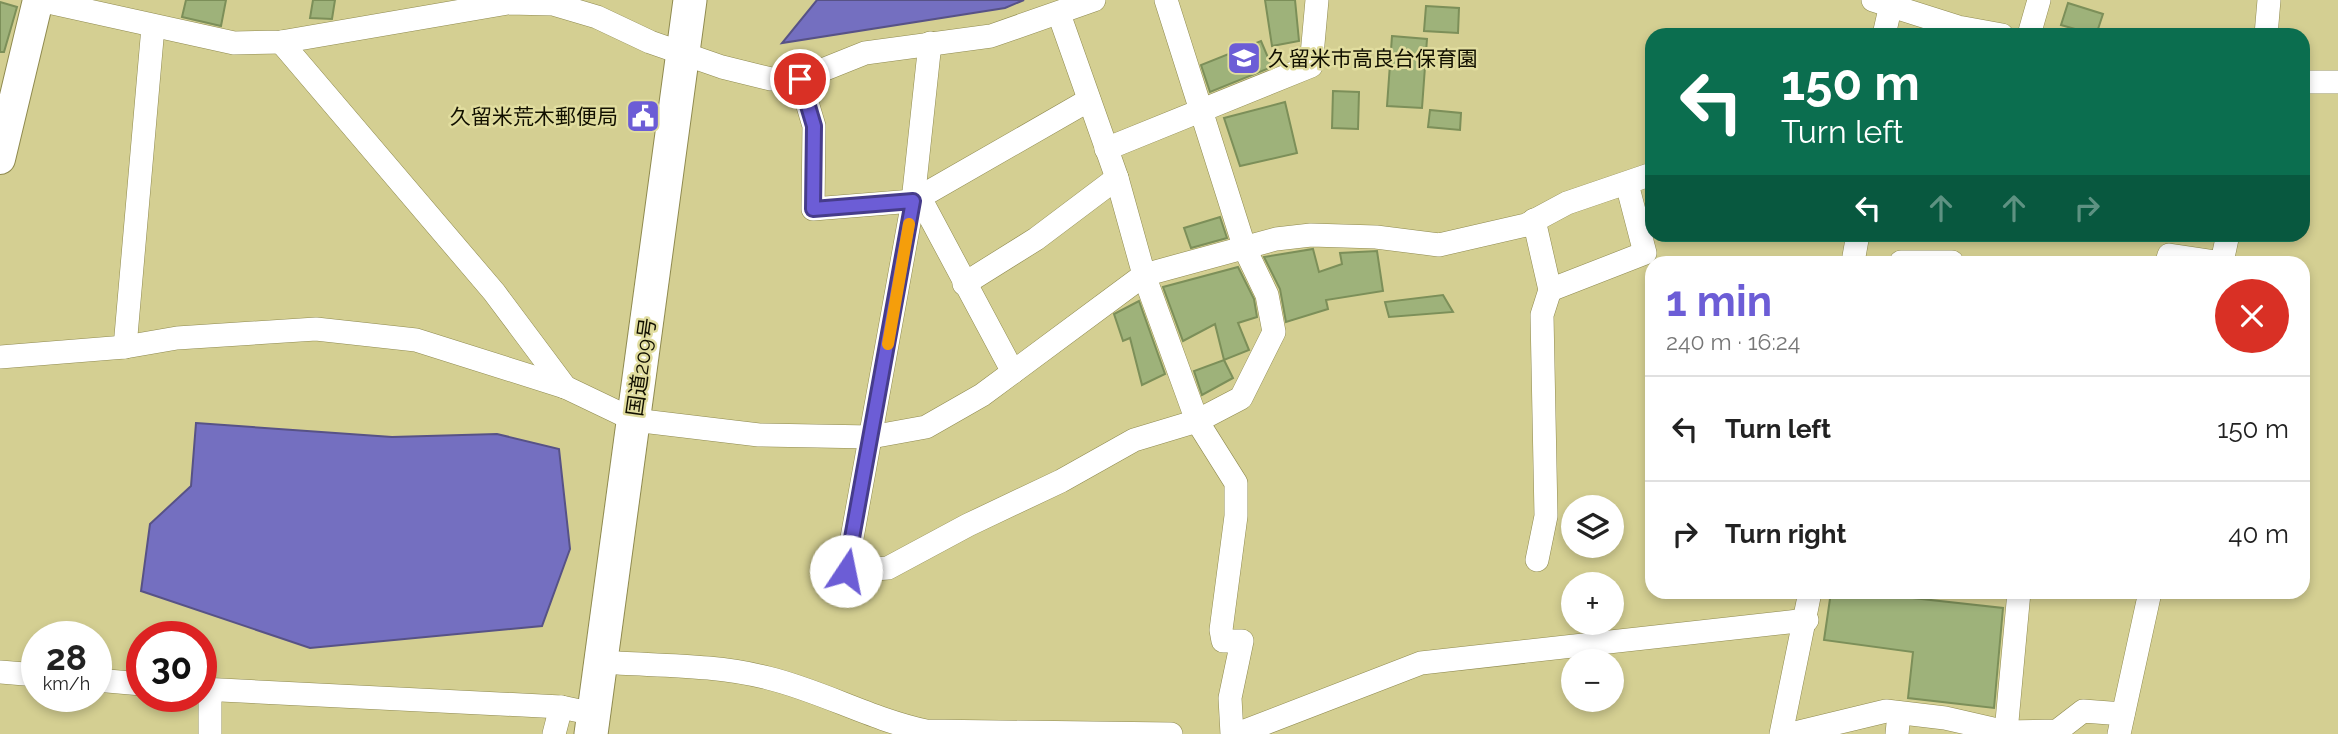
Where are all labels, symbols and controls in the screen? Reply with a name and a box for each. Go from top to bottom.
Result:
school or university icon: 久留米市高良台保育園 [1225,39,1263,77]
place label: 久留米市高良台保育園 [1268,46,1478,71]
pin [770,49,830,109]
text: 150 m [1781,54,1920,111]
icon: left [1666,56,1757,147]
icon: arrive [781,60,819,98]
public building icon: 久留米荒木郵便局 [624,97,662,135]
place label: 久留米荒木郵便局 [450,104,618,129]
text: Turn left [1781,113,1903,150]
icon: left [1849,189,1887,227]
icon: ahead [1922,189,1960,227]
icon: ahead [1995,189,2033,227]
icon: right [2068,189,2106,227]
text: 1 min [1666,277,1772,326]
button: close [2215,279,2289,353]
street label: 国道209号 [622,316,660,418]
text: 240 m · 16:24 [1666,328,1800,355]
icon: left [1666,410,1704,448]
text: Turn left [1725,414,1831,444]
text: 150 m [2217,414,2289,444]
map controls [1561,495,1624,712]
button: layers [1561,495,1624,558]
icon: right [1666,515,1704,553]
text: Turn right [1725,519,1846,549]
text: 40 m [2228,519,2289,549]
position arrow [809,534,883,608]
button: + [1561,572,1624,635]
speed limit sign: 30 [126,621,217,712]
text: 28 [46,637,87,678]
button: − [1561,649,1624,712]
text: km/h [43,673,90,694]

